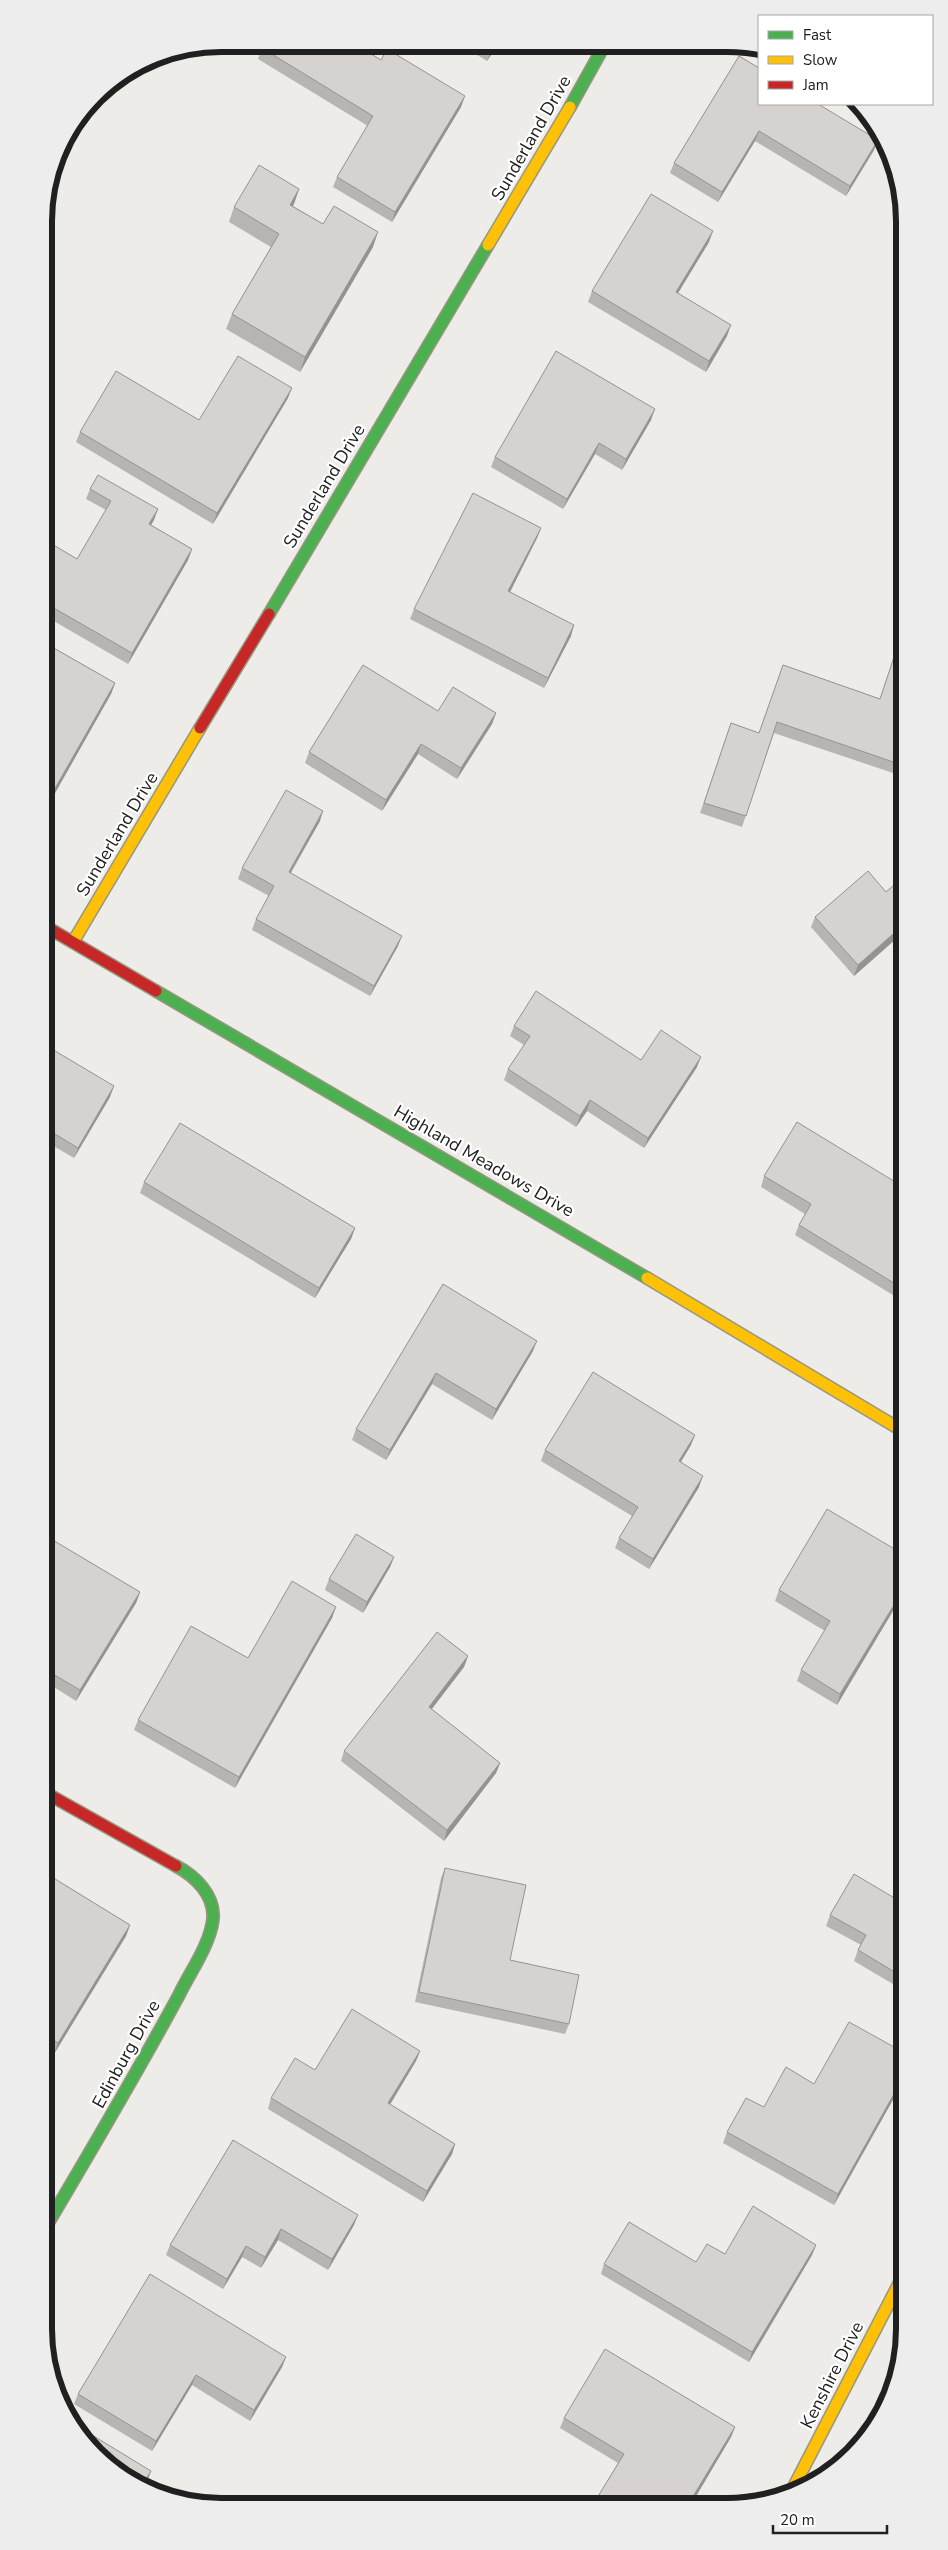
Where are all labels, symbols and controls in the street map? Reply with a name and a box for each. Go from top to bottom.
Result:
legend [758,15,933,105]
text: Fast [803,25,832,45]
text: Slow [803,50,838,70]
street label: Sunderland Drive [485,71,577,205]
text: Jam [802,75,829,95]
street label: Sunderland Drive [277,419,371,553]
street label: Sunderland Drive [70,767,164,901]
street label: Highland Meadows Drive [389,1099,579,1223]
street label: Edinburg Drive [86,1996,166,2112]
street label: Kenshire Drive [795,2317,869,2433]
scale bar [773,2502,887,2534]
text: 20 m [780,2510,815,2530]

